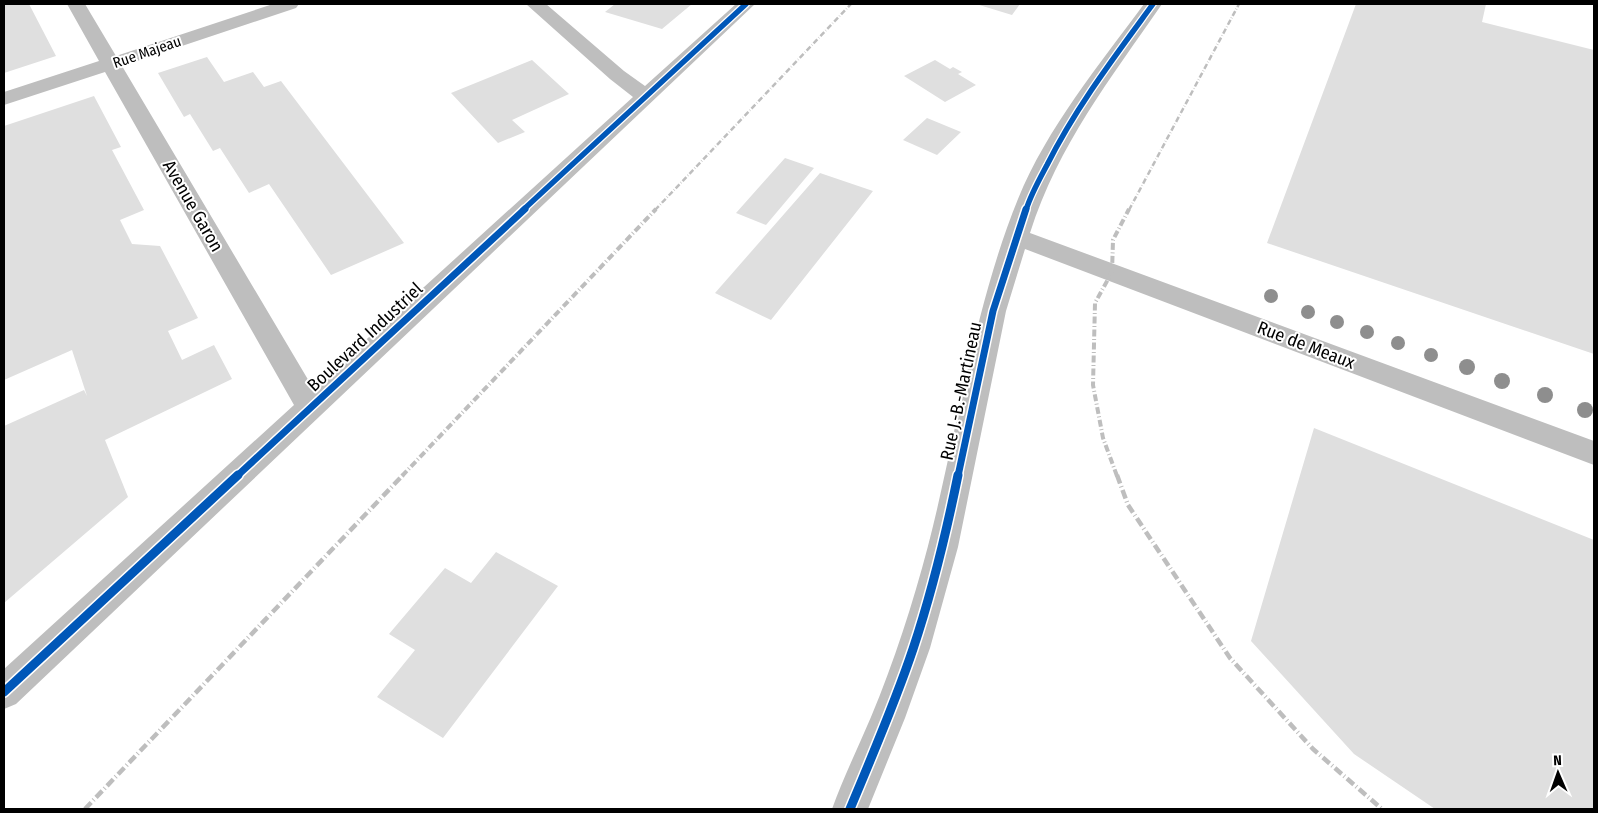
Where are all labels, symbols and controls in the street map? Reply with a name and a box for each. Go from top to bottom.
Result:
street label: Rue Majeau [110,32,184,72]
street label: Avenue Garon [158,156,228,256]
street label: Boulevard Industriel [303,278,427,396]
street label: Rue de Meaux [1254,316,1358,374]
street label: Rue J.-B.-Martineau [936,320,986,462]
north arrow [1533,748,1583,798]
text: N [1553,752,1562,769]

